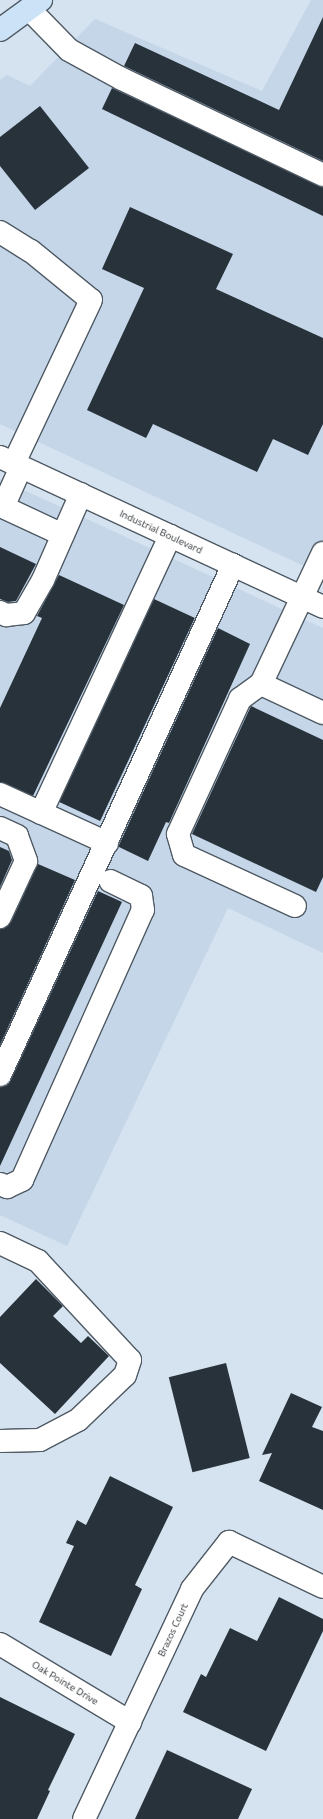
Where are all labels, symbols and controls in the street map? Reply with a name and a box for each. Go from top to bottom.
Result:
street label: Industrial Boulevard [118,508,204,556]
street label: Brazos Court [155,1601,191,1659]
street label: Oak Pointe Drive [30,1658,100,1708]

